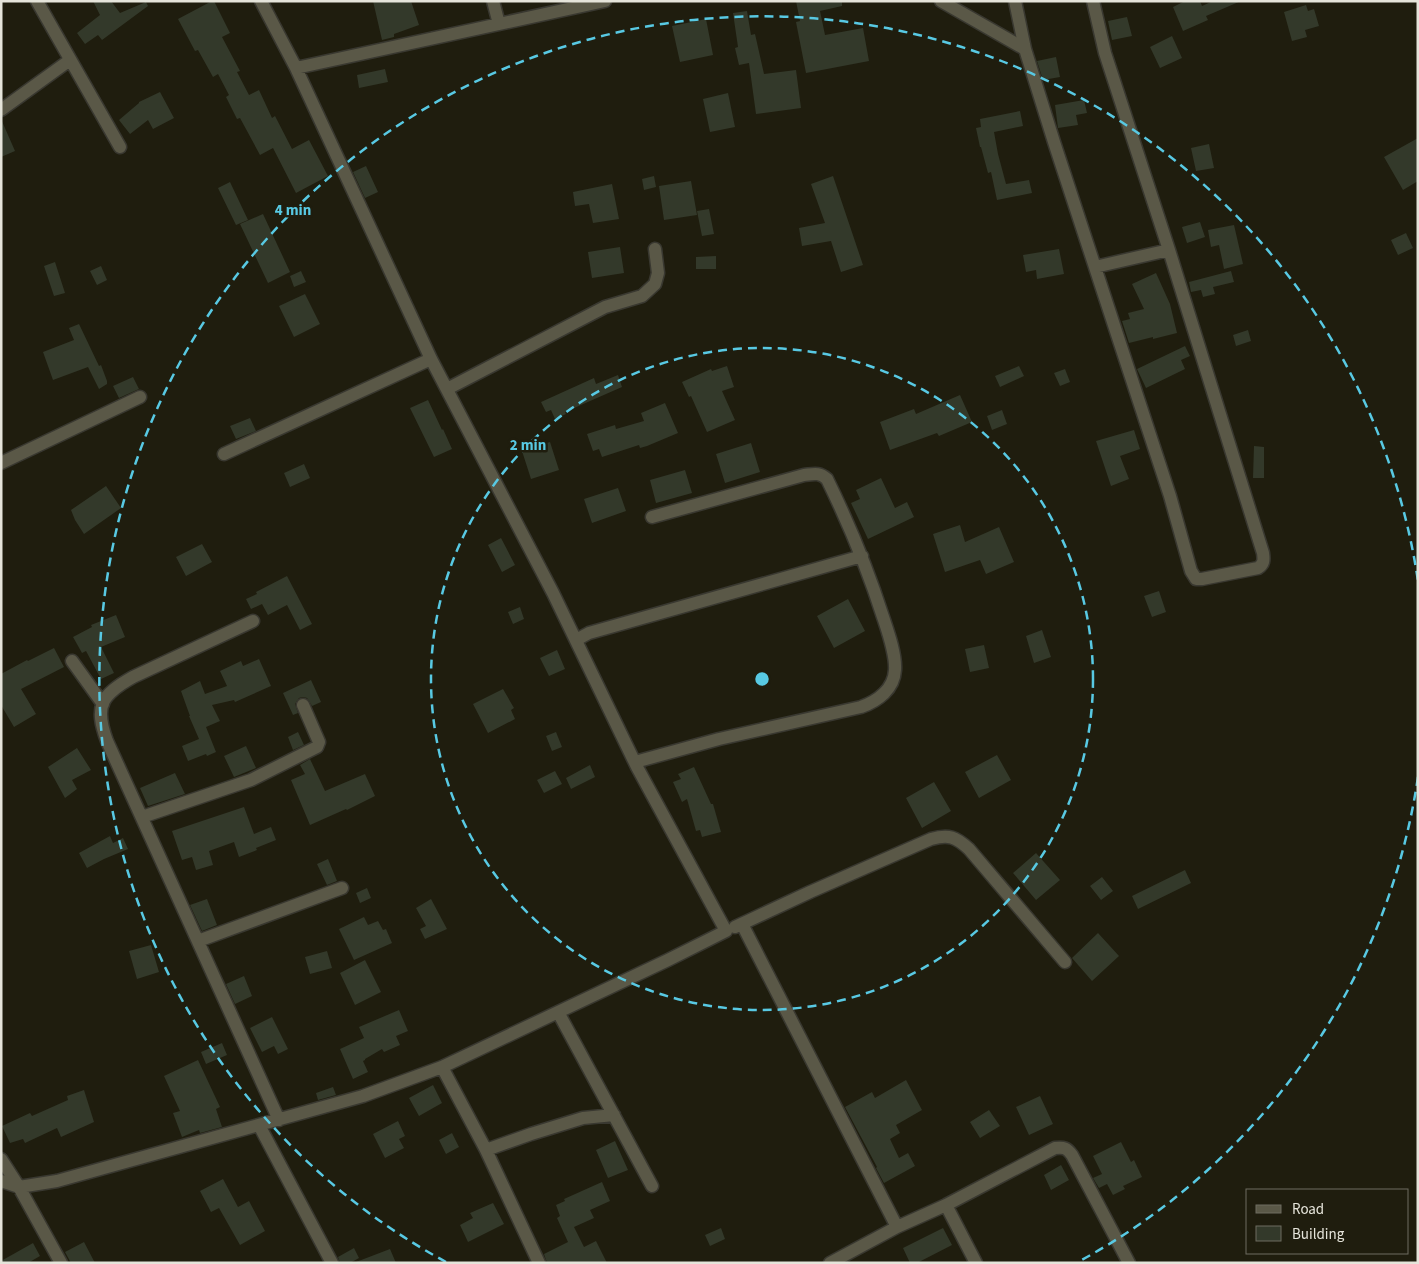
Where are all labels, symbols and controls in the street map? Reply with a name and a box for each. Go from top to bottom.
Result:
text: 4 min [275,200,311,221]
text: 2 min [510,435,546,456]
centre of rings [753,670,771,688]
legend [1246,1189,1409,1254]
text: Road [1292,1199,1324,1220]
text: Building [1292,1224,1345,1245]

